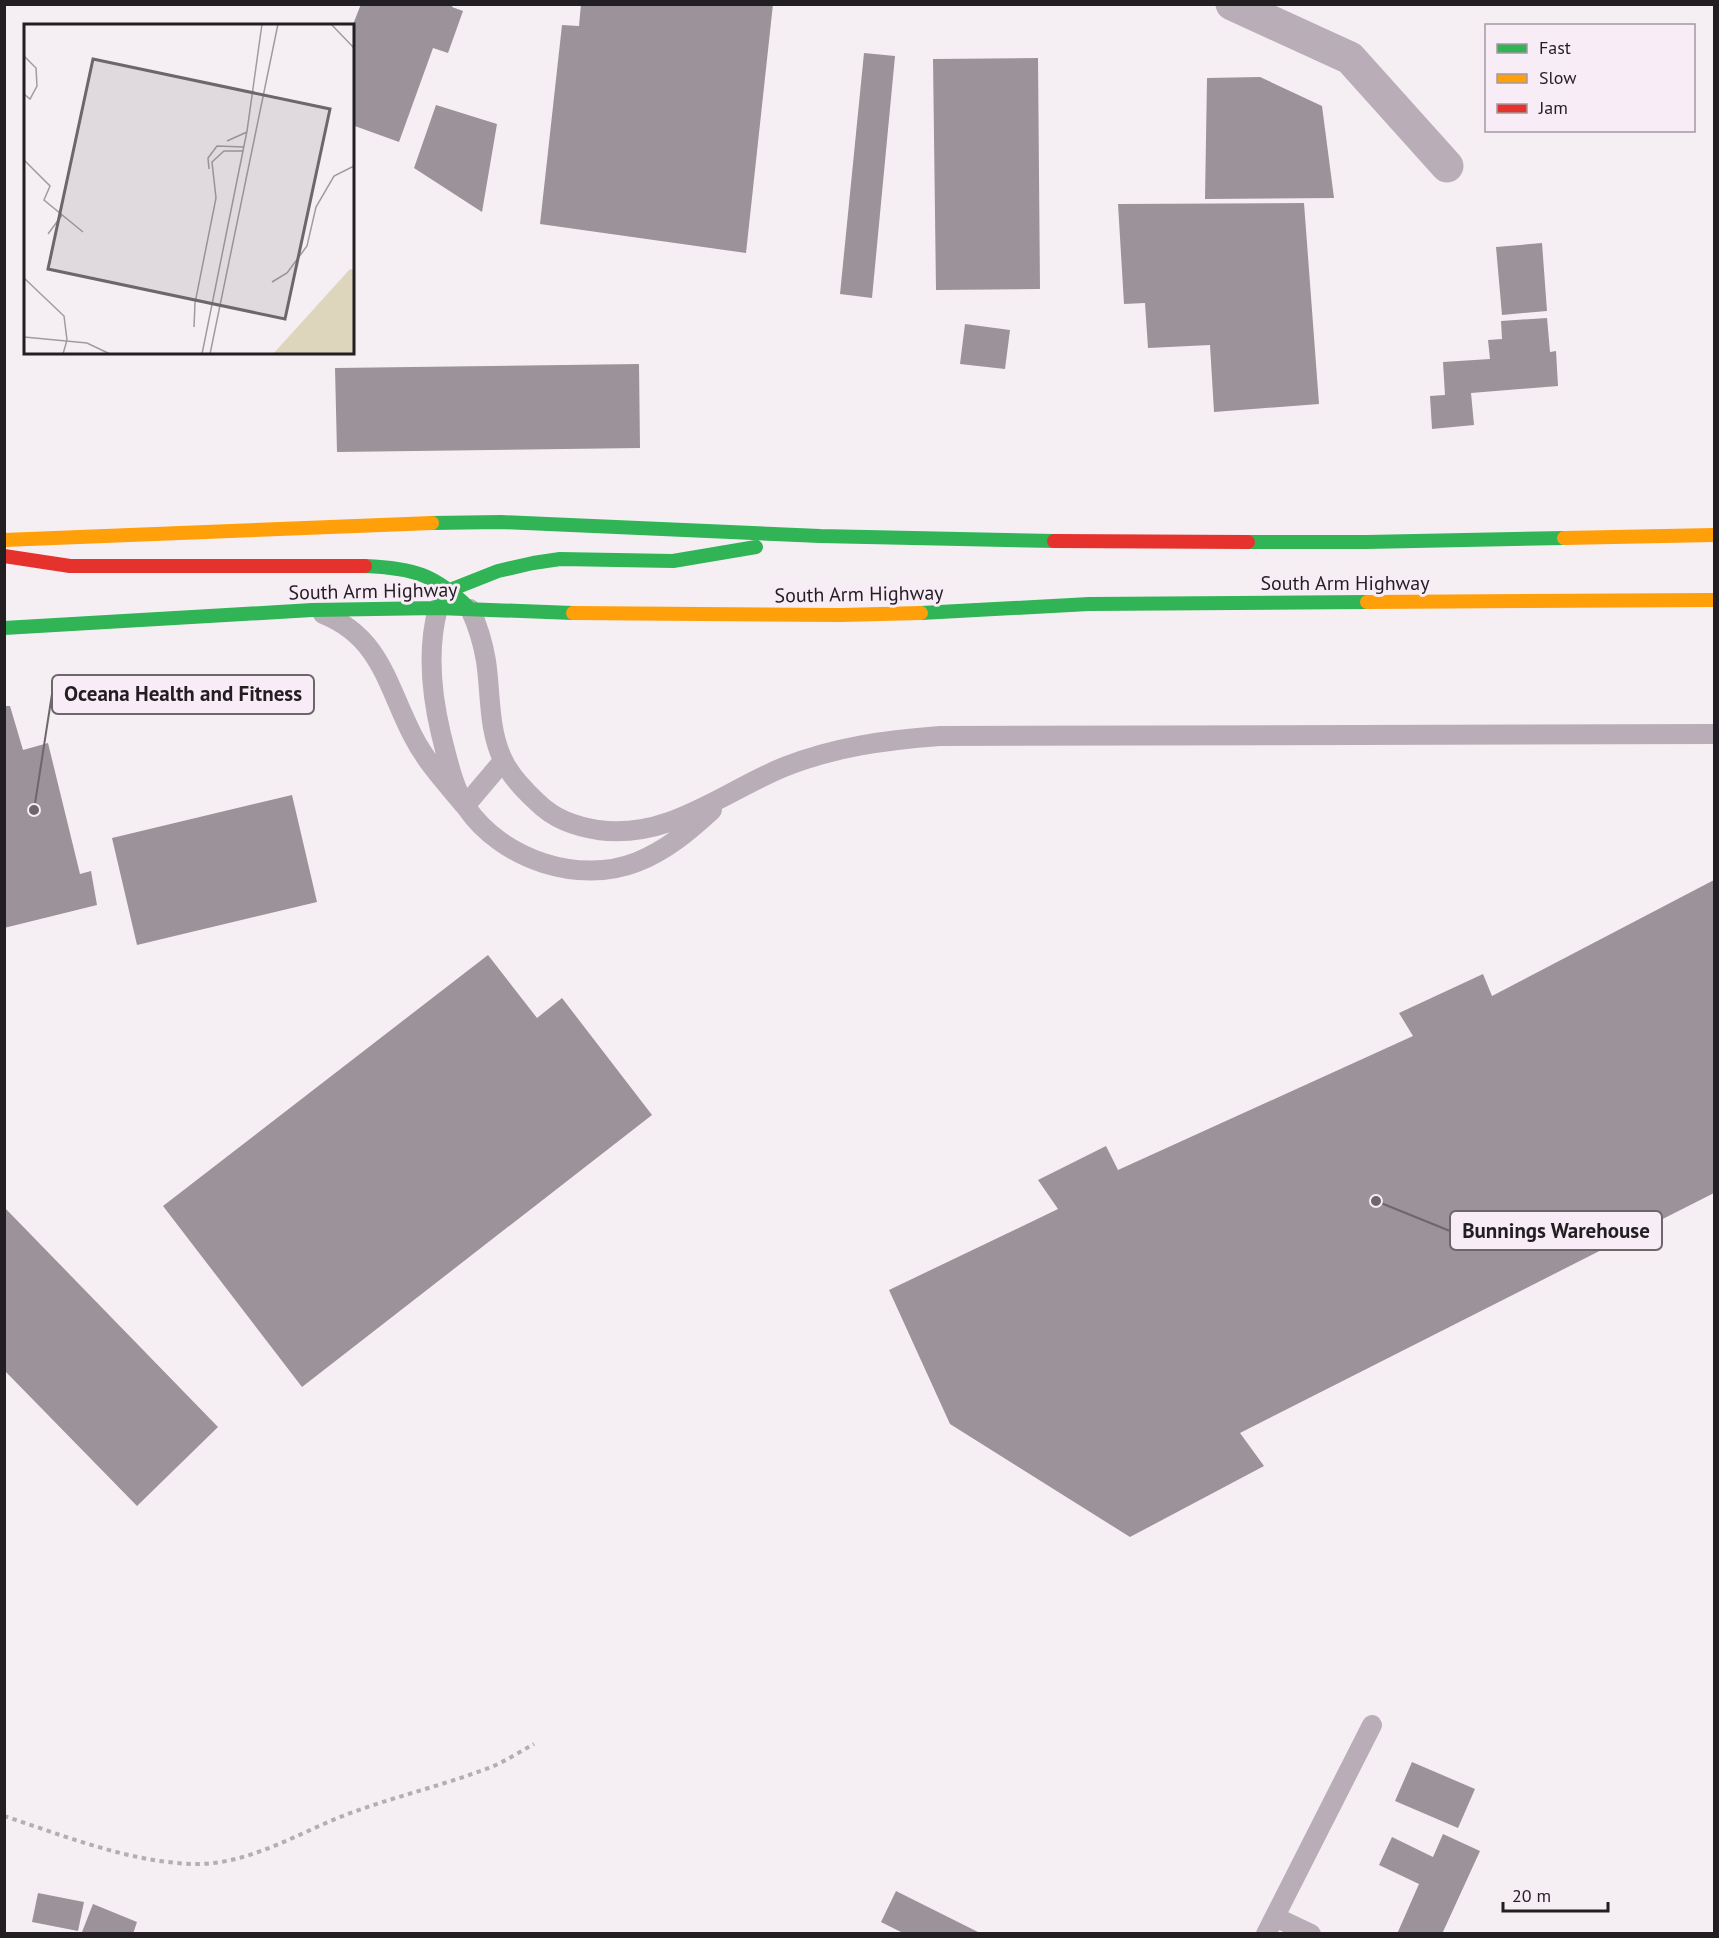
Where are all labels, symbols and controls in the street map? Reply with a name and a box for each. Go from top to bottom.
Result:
inset map [24,24,354,354]
legend [1485,24,1695,132]
text: Fast [1539,36,1571,59]
text: Slow [1539,66,1577,89]
text: Jam [1538,96,1568,119]
street label: South Arm Highway [1260,570,1430,596]
street label: South Arm Highway [288,577,458,605]
street label: South Arm Highway [774,580,944,608]
callout: Oceana Health and Fitness [52,675,314,714]
text: Oceana Health and Fitness [64,680,302,707]
callout: Bunnings Warehouse [1450,1211,1662,1250]
text: Bunnings Warehouse [1462,1217,1650,1244]
scale bar [1503,1875,1608,1913]
text: 20 m [1512,1884,1551,1907]

